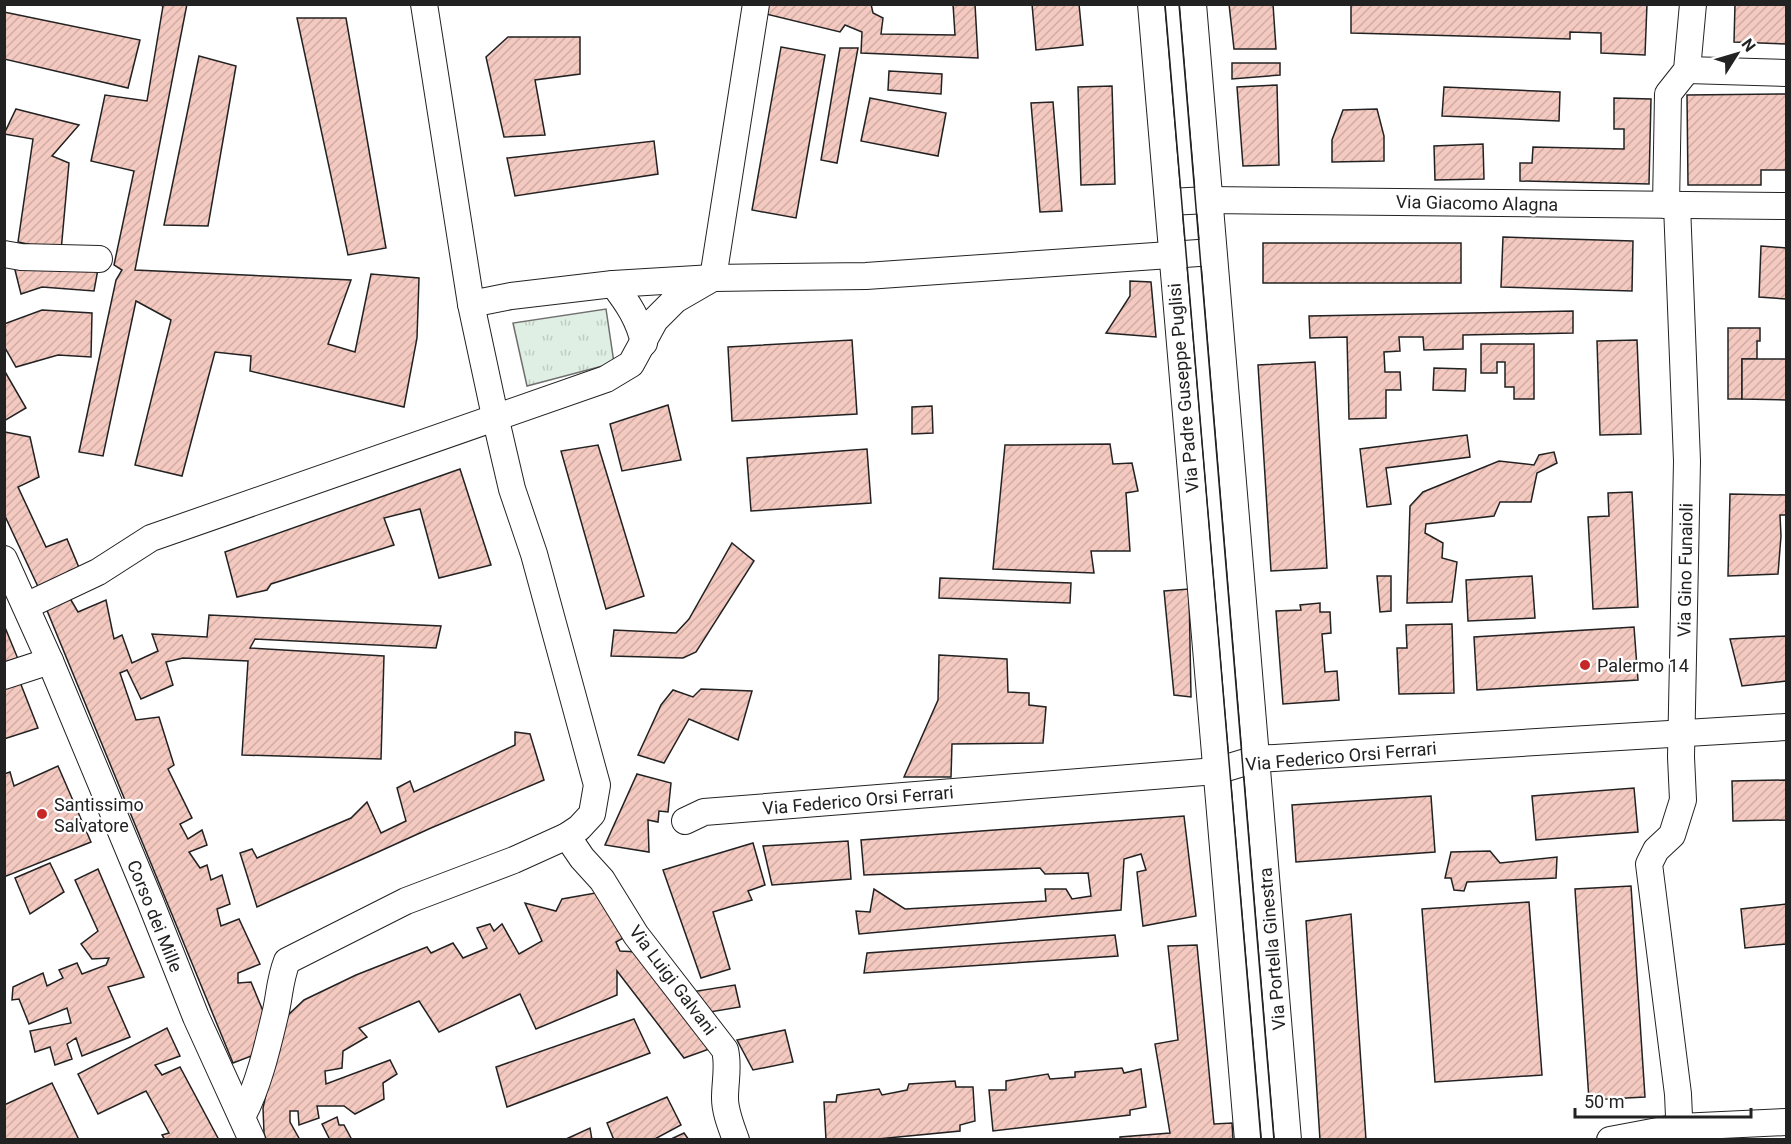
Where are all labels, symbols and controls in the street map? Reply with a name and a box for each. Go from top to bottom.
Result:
north arrow [1707,24,1767,84]
text: N [1738,35,1760,56]
street label: Via Giacomo Alagna [1396,191,1558,215]
street label: Via Padre Guseppe Puglisi [1163,282,1203,494]
street label: Via Gino Funaioli [1673,503,1697,637]
place label: Palermo 14 [1597,655,1689,676]
marker: Palermo 14 [1578,658,1592,672]
street label: Via Federico Orsi Ferrari [1245,737,1437,775]
street label: Via Federico Orsi Ferrari [762,781,954,819]
place label: Santissimo Salvatore [54,794,144,836]
marker: Santissimo Salvatore [35,807,49,821]
street label: Corso dei Mille [123,857,187,975]
street label: Via Portella Ginestra [1254,867,1290,1031]
street label: Via Luigi Galvani [625,921,721,1039]
scale bar [1575,1081,1750,1119]
text: 50 m [1584,1091,1624,1112]

